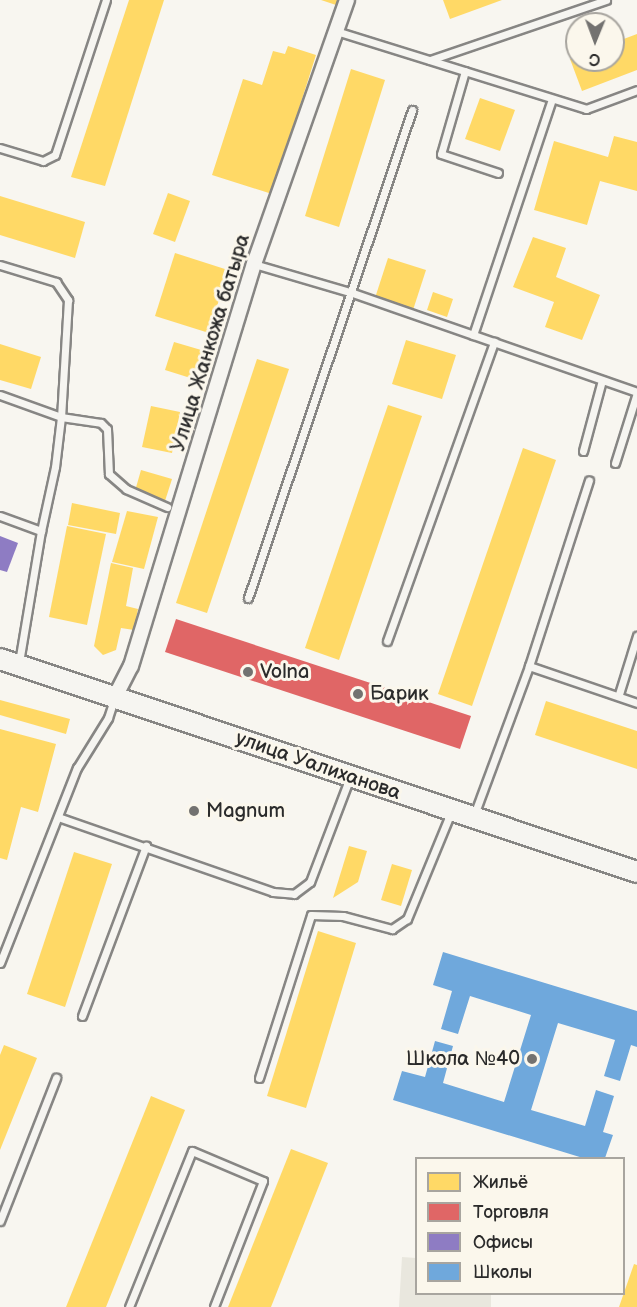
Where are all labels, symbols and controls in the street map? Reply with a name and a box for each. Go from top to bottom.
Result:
north arrow [565,12,625,72]
text: С [589,49,600,68]
street label: Улица Жанкожа батыра [166,231,256,455]
place label: Volna [260,660,309,684]
marker: Volna [241,665,255,679]
place label: Барик [370,682,429,706]
marker: Барик [351,687,365,701]
street label: улица Уалиханова [232,727,404,805]
place label: Magnum [206,799,285,823]
marker: Magnum [187,804,201,818]
place label: Школа №40 [406,1047,520,1071]
marker: Школа №40 [525,1052,539,1066]
legend [415,1157,625,1295]
text: Жильё [473,1172,528,1193]
text: Торговля [473,1202,549,1223]
text: Офисы [473,1232,533,1253]
text: Школы [473,1262,532,1283]

